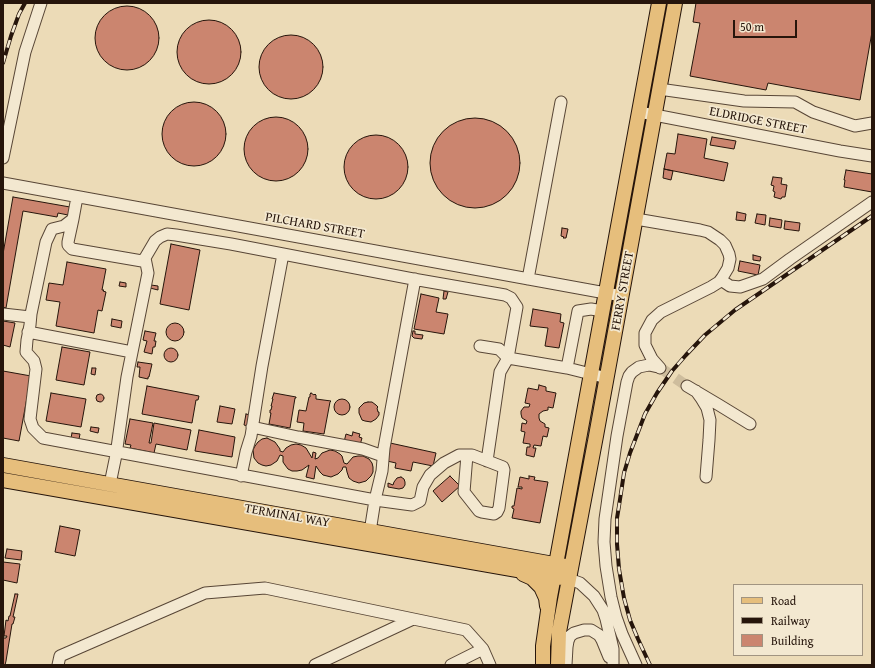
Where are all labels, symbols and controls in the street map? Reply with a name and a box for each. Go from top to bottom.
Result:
scale bar [735,12,799,38]
text: 50 m [740,18,764,35]
street label: ELDRIDGE STREET [708,104,808,138]
street label: PILCHARD STREET [264,210,366,242]
street label: FERRY STREET [608,250,638,332]
street label: TERMINAL WAY [243,501,331,531]
legend [733,584,863,656]
text: Road [771,592,796,609]
text: Railway [771,612,810,629]
text: Building [771,632,814,649]

